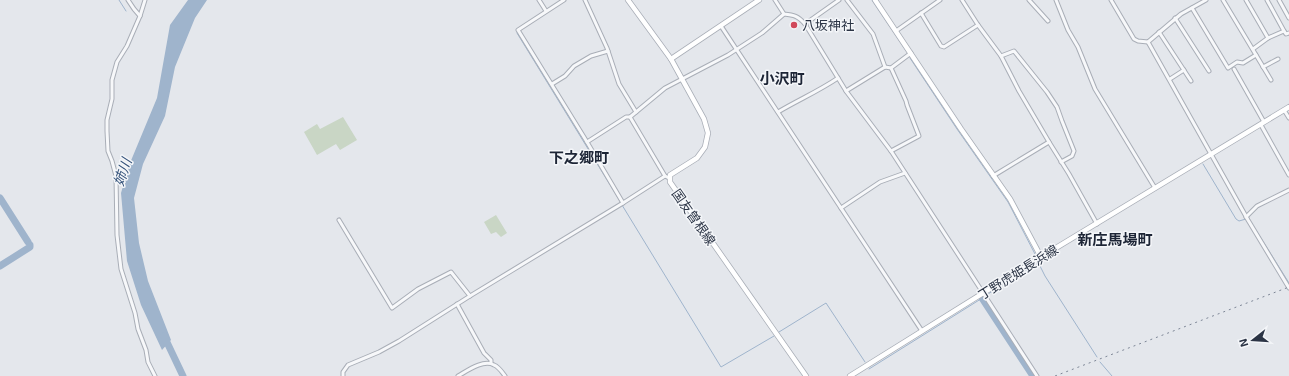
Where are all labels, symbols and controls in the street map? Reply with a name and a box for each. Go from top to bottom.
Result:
place label: 八坂神社 [802,17,854,33]
marker: 八坂神社 [789,20,799,30]
district label: 小沢町 [759,69,805,87]
district label: 下之郷町 [549,148,609,166]
water label: 姉川 [109,154,135,188]
street label: 国友曽根線 [669,186,719,248]
district label: 新庄馬場町 [1077,230,1153,248]
street label: 丁野虎姫長浜線 [975,241,1061,303]
north arrow [1233,320,1273,360]
text: N [1236,337,1250,349]

